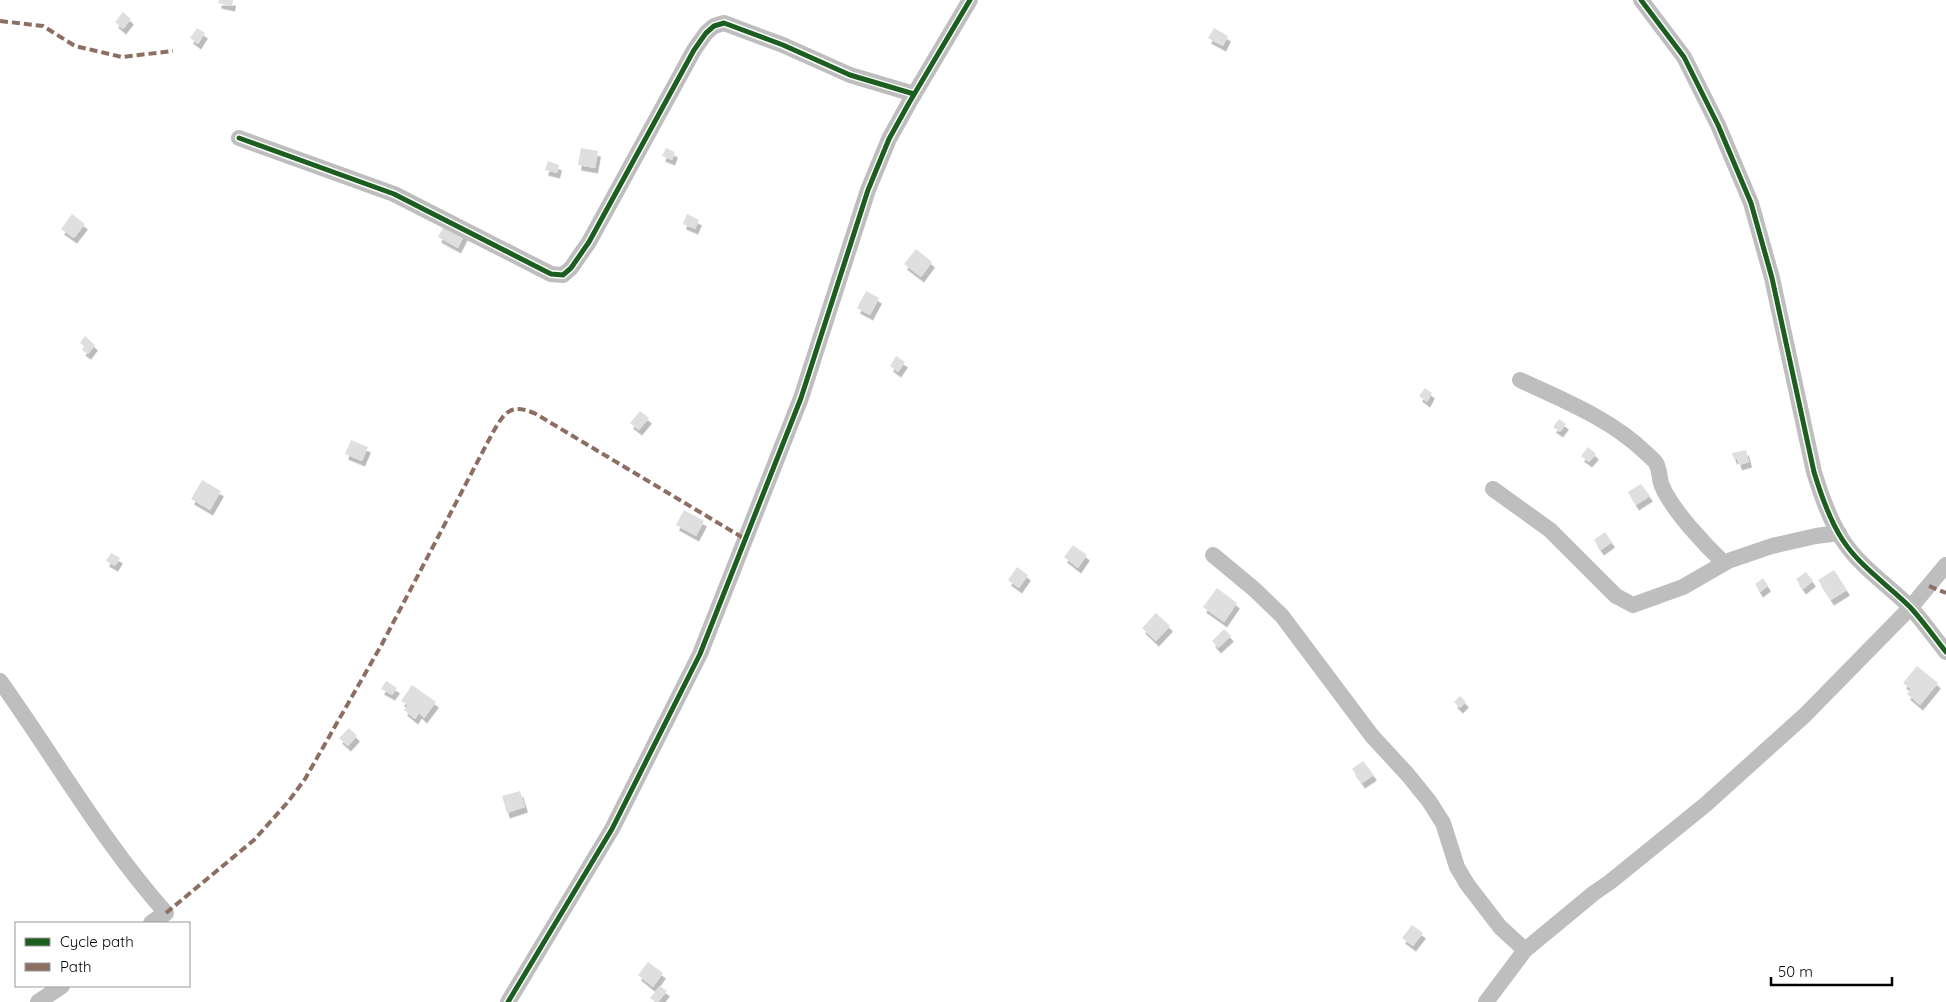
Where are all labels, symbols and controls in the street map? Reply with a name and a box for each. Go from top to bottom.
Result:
legend [15,922,190,987]
text: Cycle path [60,932,134,951]
scale bar [1771,954,1892,986]
text: Path [60,957,92,976]
text: 50 m [1778,962,1813,981]

